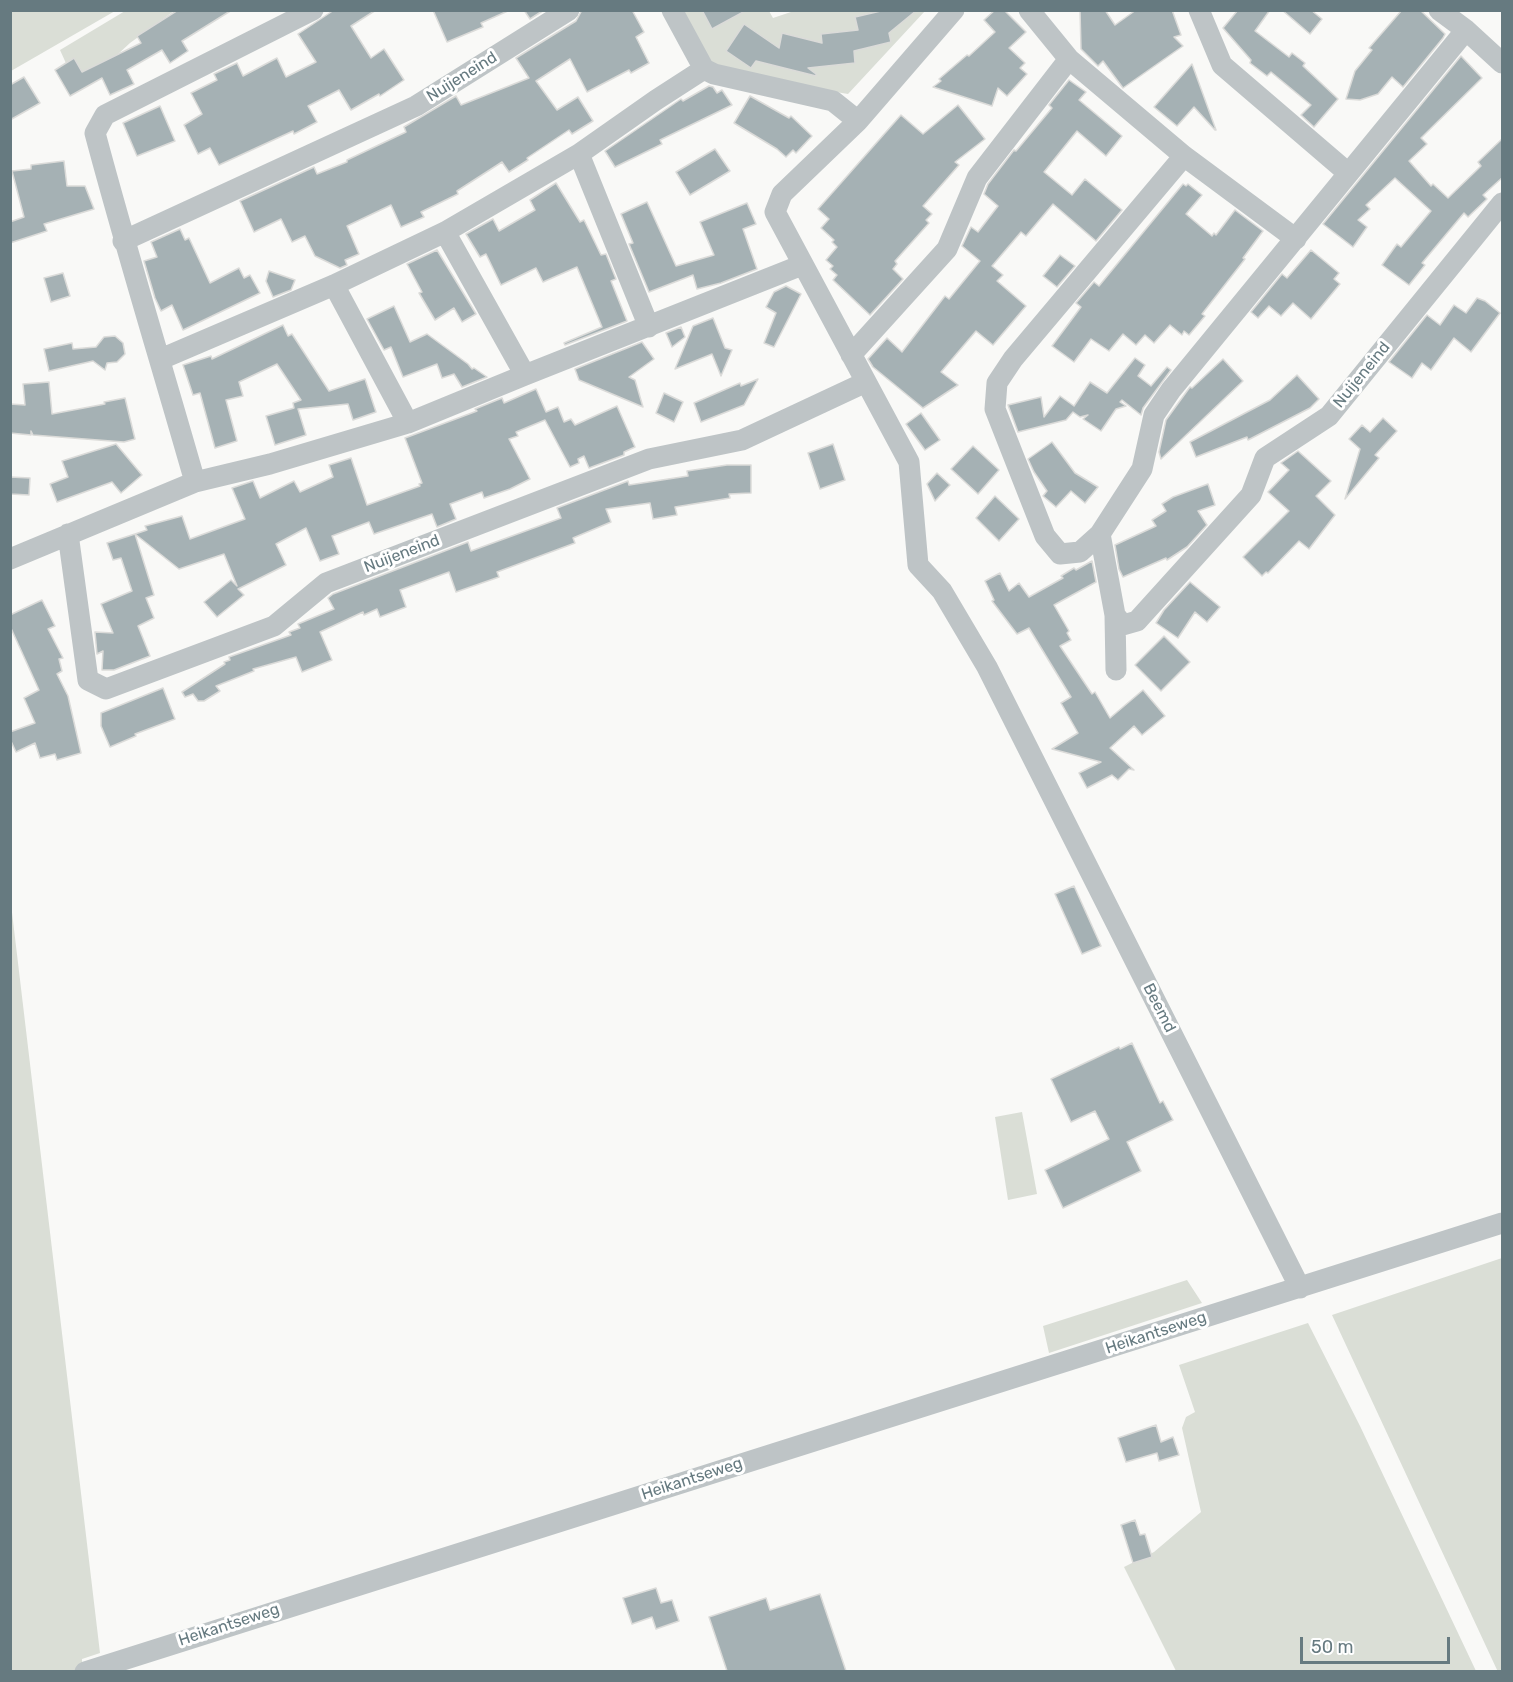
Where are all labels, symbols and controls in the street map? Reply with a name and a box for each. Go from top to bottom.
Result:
street label: Nuijeneind [423,48,501,106]
street label: Nuijeneind [1330,338,1394,412]
street label: Nuijeneind [362,531,442,577]
street label: Beemd [1139,980,1179,1036]
street label: Heikantseweg [1103,1308,1209,1358]
street label: Heikantseweg [639,1454,745,1504]
street label: Heikantseweg [176,1600,282,1650]
scale bar [1303,1625,1453,1663]
text: 50 m [1311,1636,1354,1658]

